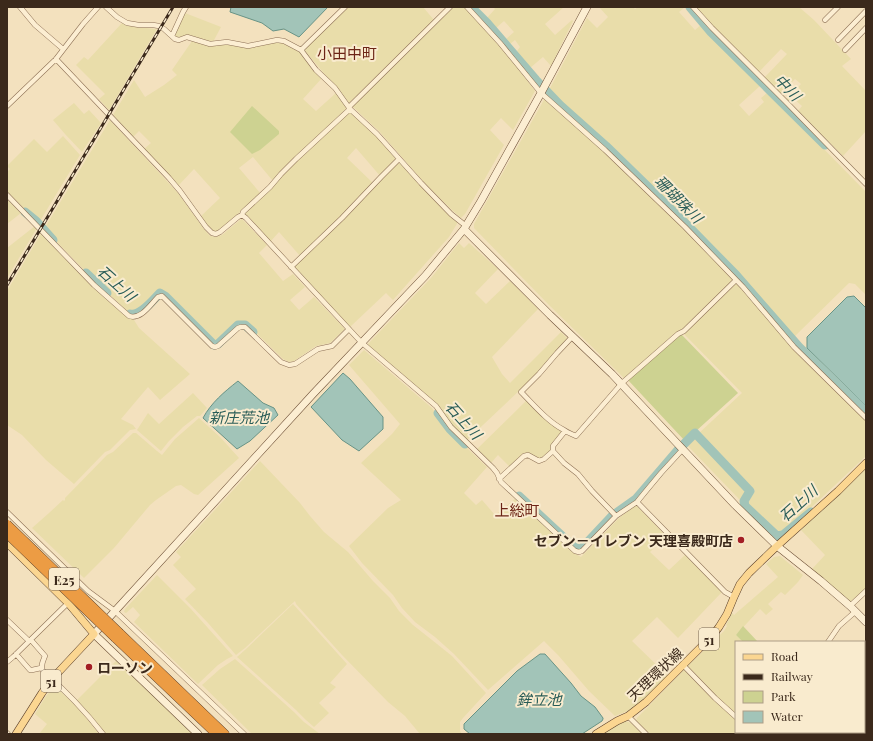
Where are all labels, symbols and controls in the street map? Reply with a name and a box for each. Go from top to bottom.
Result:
district label: 小田中町 [317,43,377,63]
water label: 中川 [770,69,807,106]
water label: 珊瑚珠川 [651,171,709,229]
water label: 石上川 [94,261,142,307]
water label: 石上川 [442,397,488,445]
water label: 新庄荒池 [209,407,271,427]
water label: 石上川 [775,479,823,525]
district label: 上総町 [494,500,540,520]
place label: セブン－イレブン 天理喜殿町店 [534,531,733,550]
marker: セブン－イレブン 天理喜殿町店 [736,535,746,545]
road number: E25 [49,568,79,590]
road number: 51 [699,628,719,650]
legend [735,641,865,733]
street label: 天理環状線 [623,643,687,705]
text: Road [771,648,798,664]
place label: ローソン [97,658,153,677]
marker: ローソン [84,662,94,672]
text: Railway [771,668,813,684]
road number: 51 [41,670,61,692]
text: Park [771,688,796,704]
water label: 鉾立池 [516,689,563,709]
text: Water [770,708,804,724]

